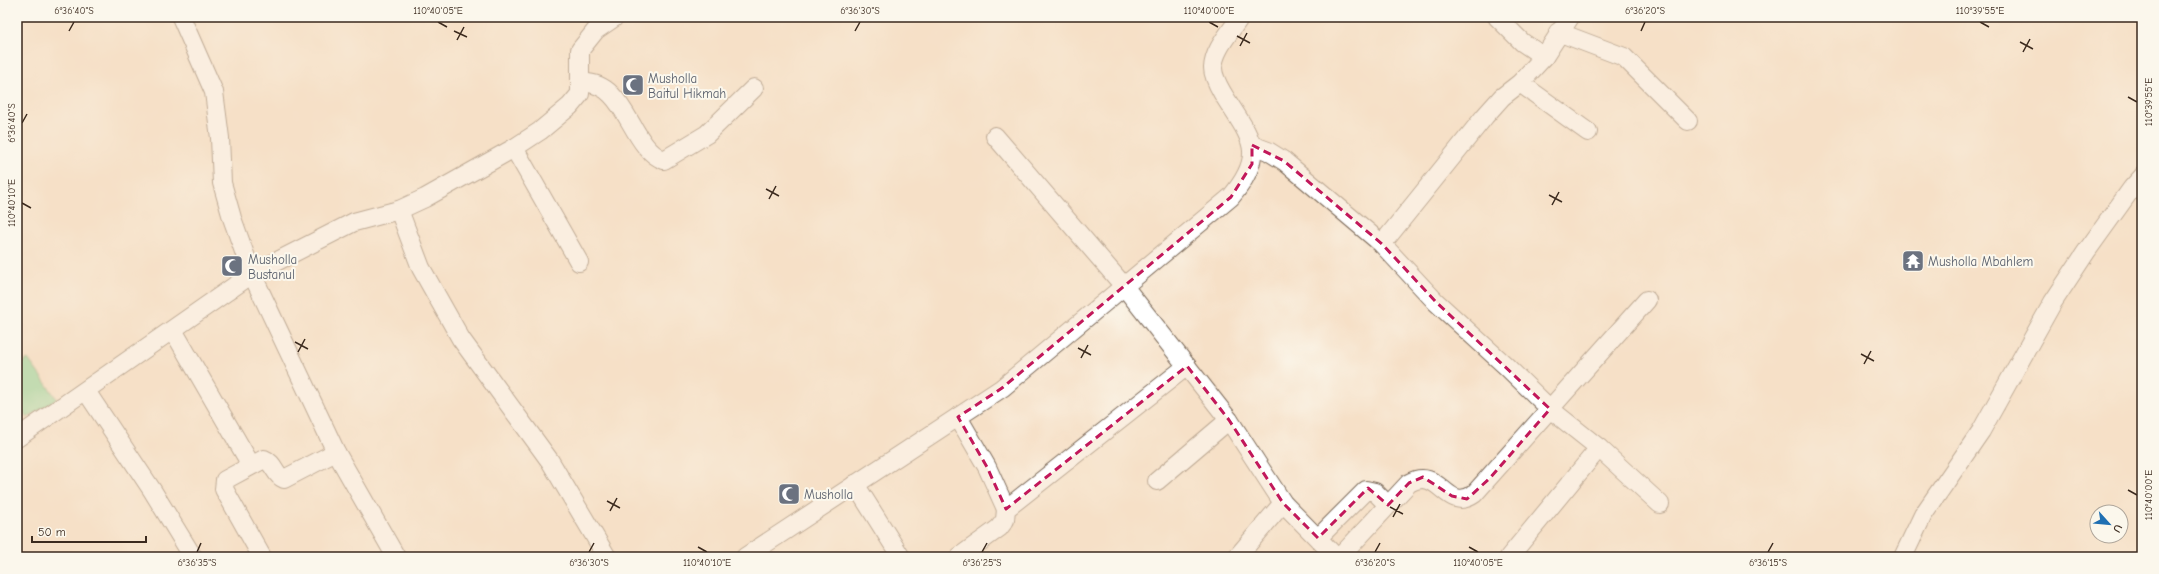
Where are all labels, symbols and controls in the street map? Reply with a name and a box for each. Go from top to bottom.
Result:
text: 6°36'40"S [54,5,94,17]
text: 110°40'05"E [413,5,463,17]
text: 6°36'30"S [840,5,880,17]
text: 110°40'00"E [1184,5,1234,17]
text: 6°36'20"S [1625,5,1665,17]
text: 110°39'55"E [1956,5,2004,17]
place label: Musholla Baitul Hikmah [648,71,726,101]
mosque icon: Musholla Baitul Hikmah [620,72,646,98]
text: 110°39'55"E [2143,78,2155,126]
text: 6°36'40"S [6,103,18,143]
text: 110°40'10"E [6,179,18,227]
temple icon: Musholla Mbahlem [1900,248,1926,274]
place label: Musholla Bustanul [248,252,297,282]
mosque icon: Musholla Bustanul [219,253,245,279]
place label: Musholla Mbahlem [1928,254,2033,269]
text: 110°40'00"E [2143,470,2155,520]
mosque icon: Musholla [776,481,802,507]
place label: Musholla [804,487,853,502]
north arrow [2089,504,2129,544]
scale bar [32,518,146,544]
text: U [2110,522,2125,535]
text: 50 m [38,525,66,539]
text: 6°36'35"S [177,557,217,569]
text: 6°36'30"S [569,557,609,569]
text: 110°40'10"E [683,557,731,569]
text: 6°36'25"S [962,557,1002,569]
text: 6°36'20"S [1355,557,1395,569]
text: 110°40'05"E [1453,557,1503,569]
text: 6°36'15"S [1749,557,1787,569]

